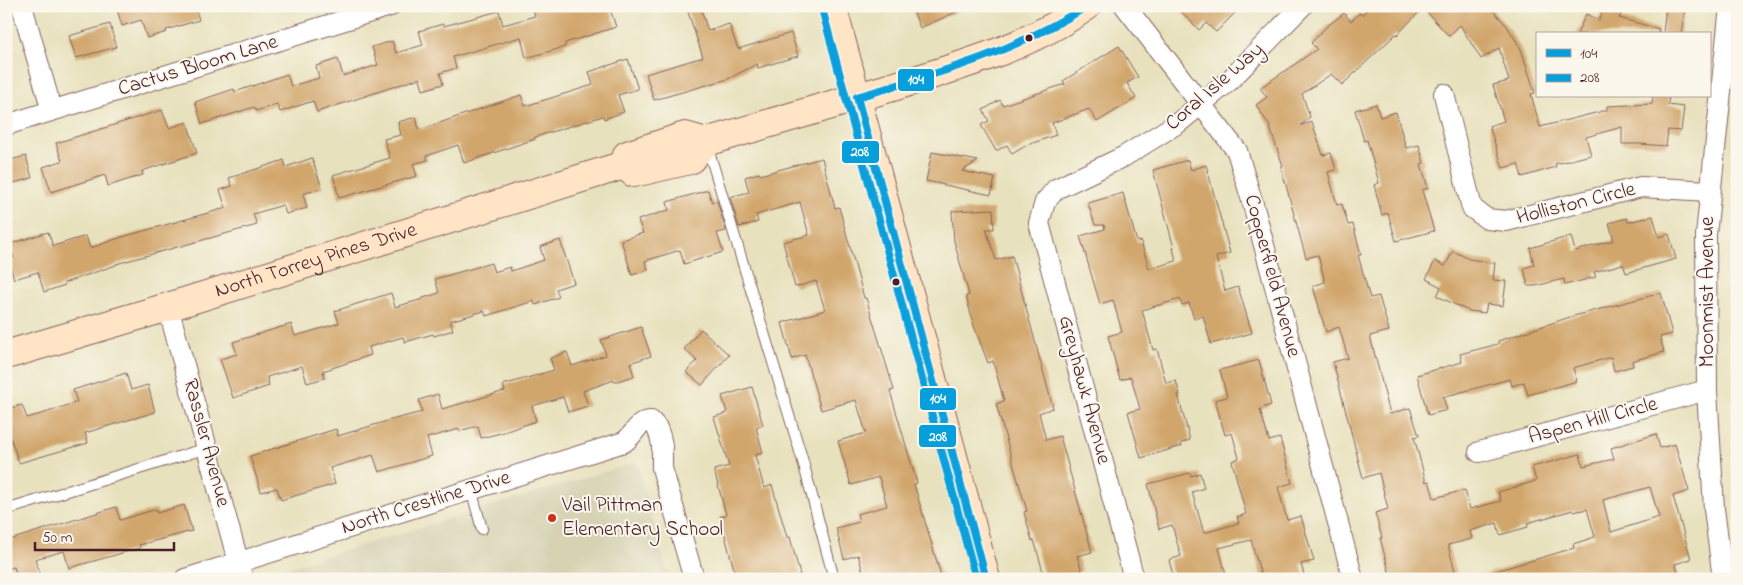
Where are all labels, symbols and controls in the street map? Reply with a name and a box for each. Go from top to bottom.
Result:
street label: Cactus Bloom Lane [114,27,282,105]
legend [1536,32,1710,98]
unlabelled marker [1024,33,1034,43]
street label: Coral Isle Way [1159,36,1272,140]
text: 104 [1580,43,1597,65]
text: 208 [1580,67,1600,89]
line badge: 104 [897,68,935,92]
text: 104 [908,70,924,91]
line badge: 208 [841,140,880,164]
text: 208 [850,142,870,163]
street label: Holliston Circle [1513,175,1639,233]
street label: Copperfield Avenue [1236,191,1308,361]
street label: North Torrey Pines Drive [211,215,421,306]
street label: Moonmist Avenue [1693,216,1723,367]
unlabelled marker [891,277,901,287]
street label: Greyhawk Avenue [1048,312,1118,469]
street label: Rassler Avenue [174,375,238,511]
line badge: 104 [919,387,957,411]
text: 104 [930,389,946,410]
street label: Aspen Hill Circle [1525,389,1661,453]
line badge: 208 [918,424,957,448]
text: 208 [928,427,948,448]
street label: North Crestline Drive [338,463,515,543]
place label: Vail Pittman Elementary School [561,491,723,547]
marker: Vail Pittman Elementary School [546,512,558,524]
scale bar [35,520,174,552]
text: 50 m [42,527,73,549]

